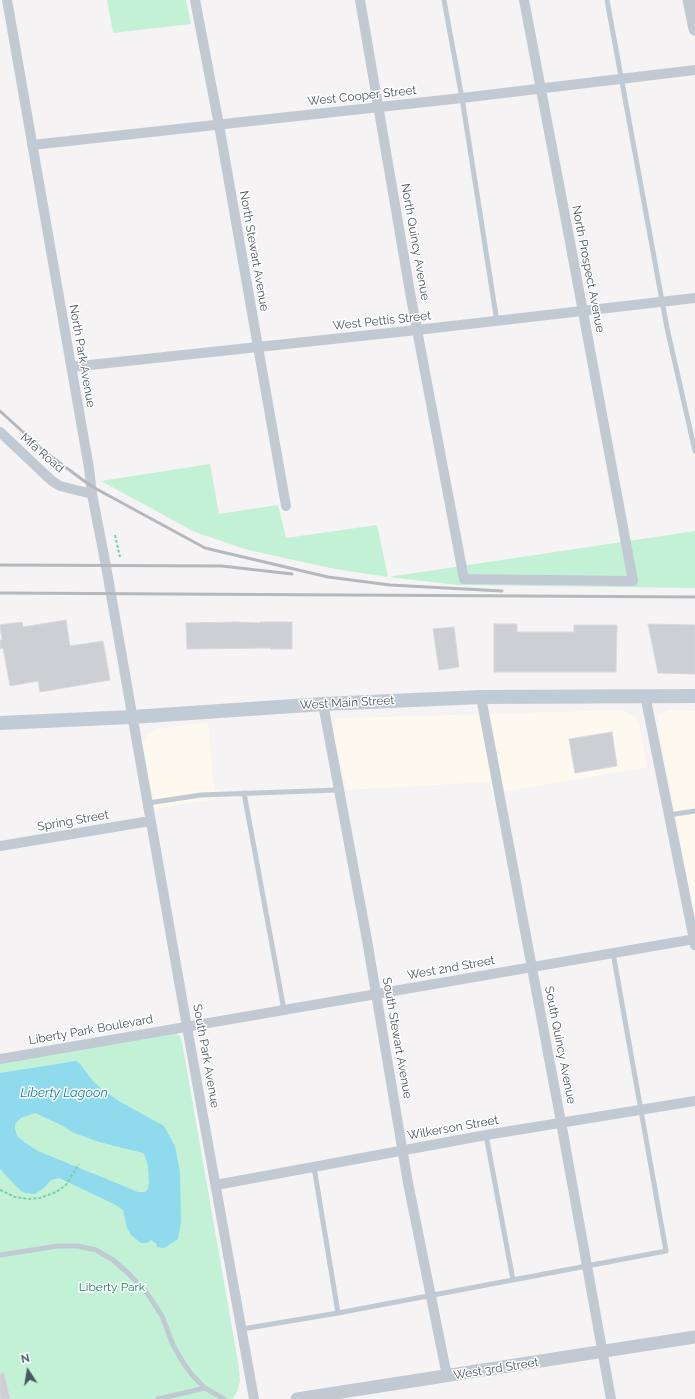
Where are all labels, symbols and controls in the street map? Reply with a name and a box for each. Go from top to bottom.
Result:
street label: West Cooper Street [307,83,417,109]
street label: North Quincy Avenue [398,182,432,302]
street label: North Stewart Avenue [236,190,272,312]
street label: North Prospect Avenue [569,204,607,334]
street label: North Park Avenue [66,303,98,409]
street label: West Pettis Street [332,309,432,333]
street label: Mfa Road [17,430,67,476]
street label: West Main Street [299,693,395,713]
street label: Spring Street [36,808,110,834]
street label: West 2nd Street [406,953,496,983]
street label: South Stewart Avenue [379,976,415,1100]
street label: South Quincy Avenue [542,985,578,1105]
street label: South Park Avenue [190,1003,222,1109]
street label: Liberty Park Boulevard [28,1012,154,1048]
water label: Liberty Lagoon [20,1085,108,1101]
street label: Wilkerson Street [406,1113,500,1143]
park label: Liberty Park [79,1280,145,1294]
north arrow [8,1351,48,1391]
text: N [20,1352,31,1366]
street label: West 3rd Street [452,1355,540,1383]

